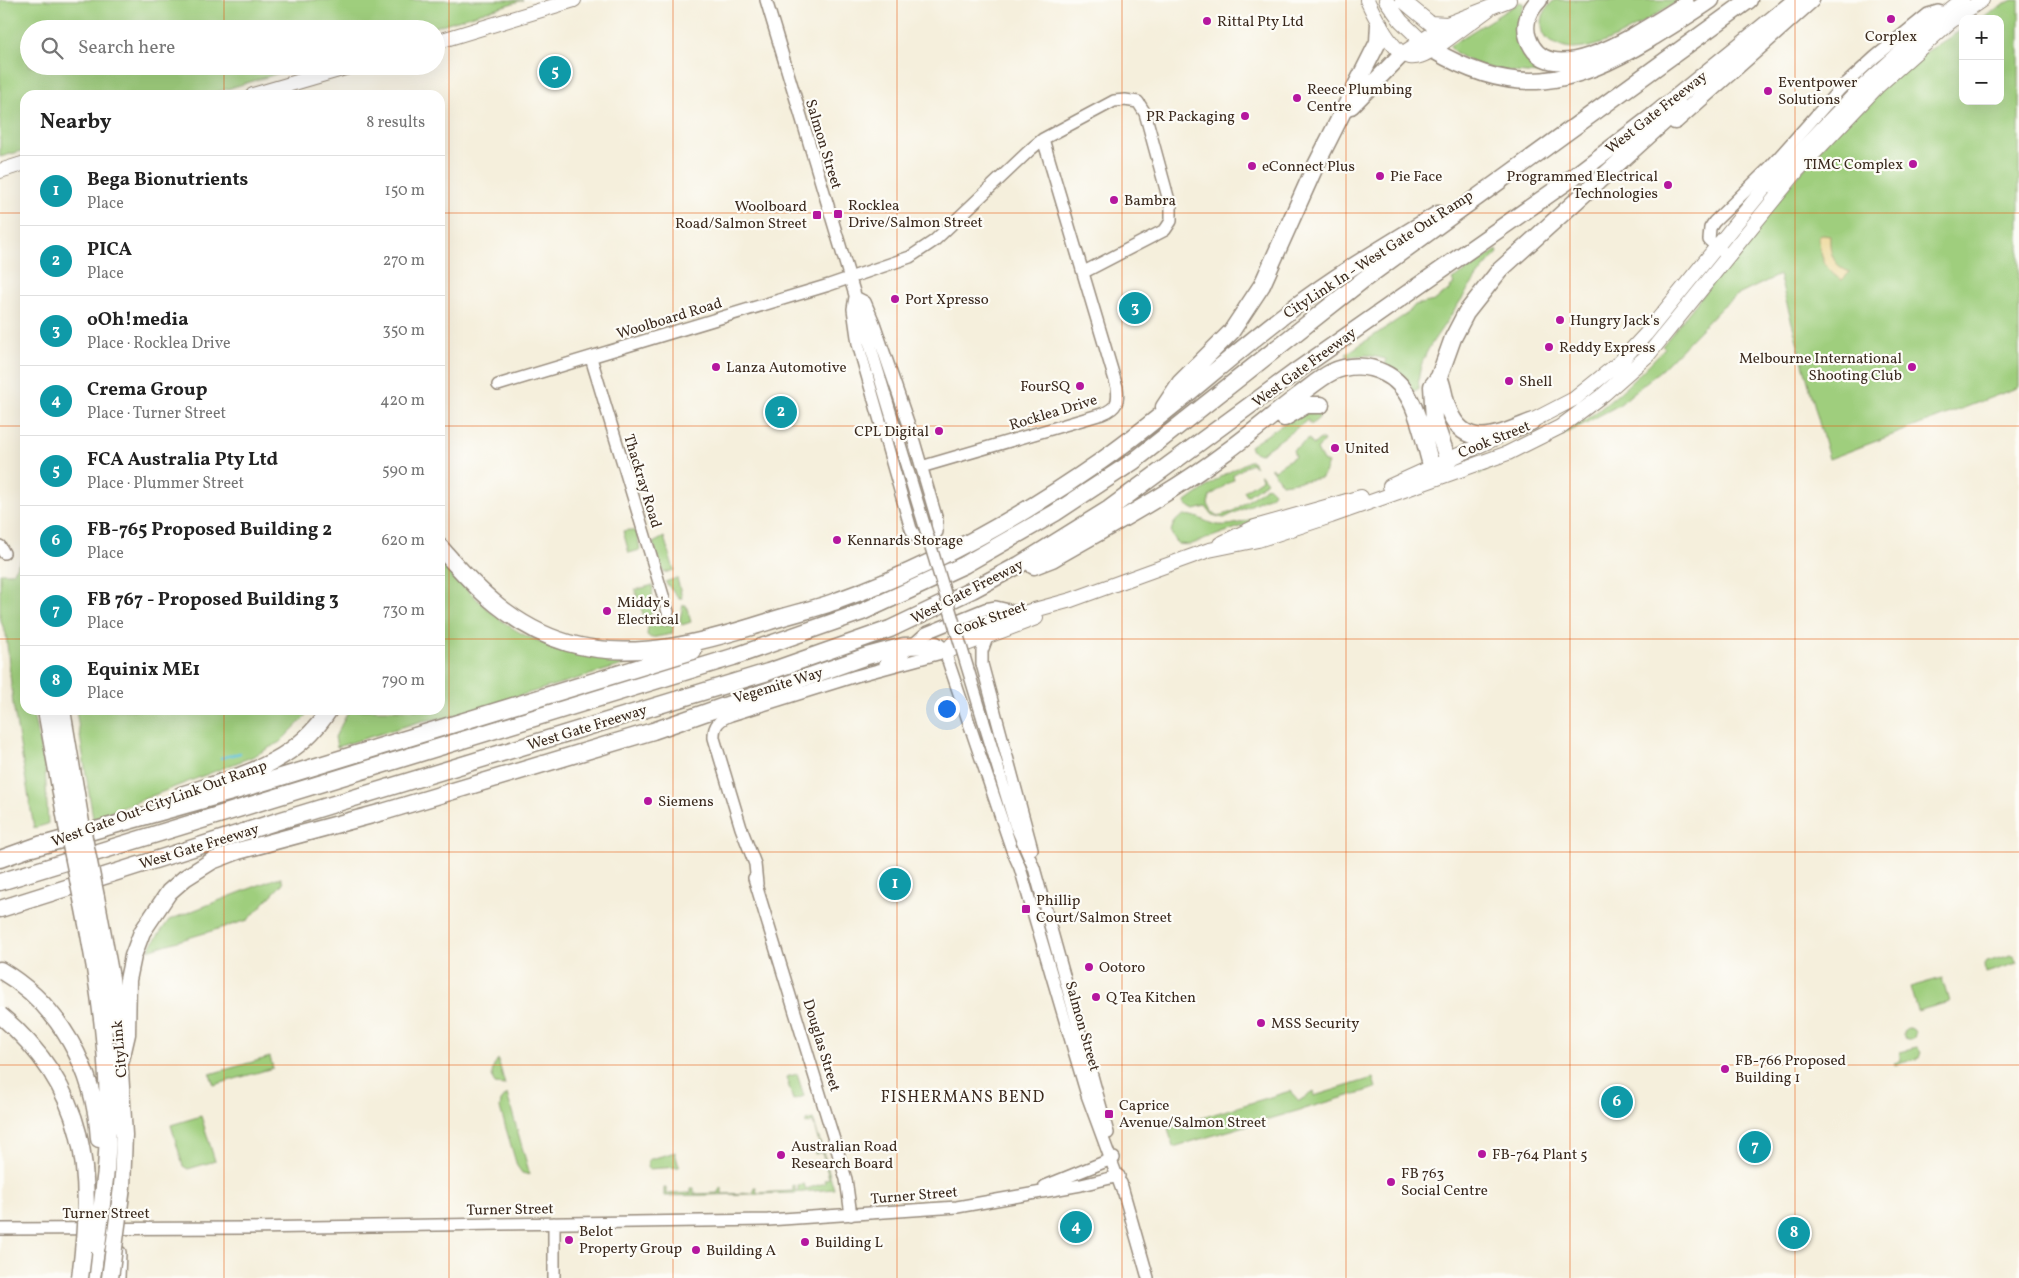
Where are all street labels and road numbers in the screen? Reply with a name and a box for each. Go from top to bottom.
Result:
street label: West Gate Freeway [1602,67,1712,160]
street label: Salmon Street [799,97,846,192]
street label: CityLink In - West Gate Out Ramp [1280,186,1478,325]
street label: Woolboard Road [614,293,725,345]
street label: West Gate Freeway [1248,323,1361,413]
street label: Rocklea Drive [1007,390,1100,437]
street label: Cook Street [1455,416,1534,464]
street label: Thackray Road [617,432,666,531]
street label: West Gate Freeway [908,555,1028,630]
street label: Cook Street [951,597,1030,642]
street label: Vegemite Way [731,663,826,710]
street label: West Gate Freeway [525,700,650,757]
street label: West Gate Out-CityLink Out Ramp [49,756,270,853]
street label: West Gate Freeway [137,819,262,876]
street label: Salmon Street [1059,979,1104,1074]
street label: Douglas Street [797,997,845,1094]
street label: CityLink [108,1019,133,1079]
street label: Turner Street [870,1182,959,1211]
street label: Turner Street [466,1199,554,1222]
street label: Turner Street [62,1204,150,1225]

